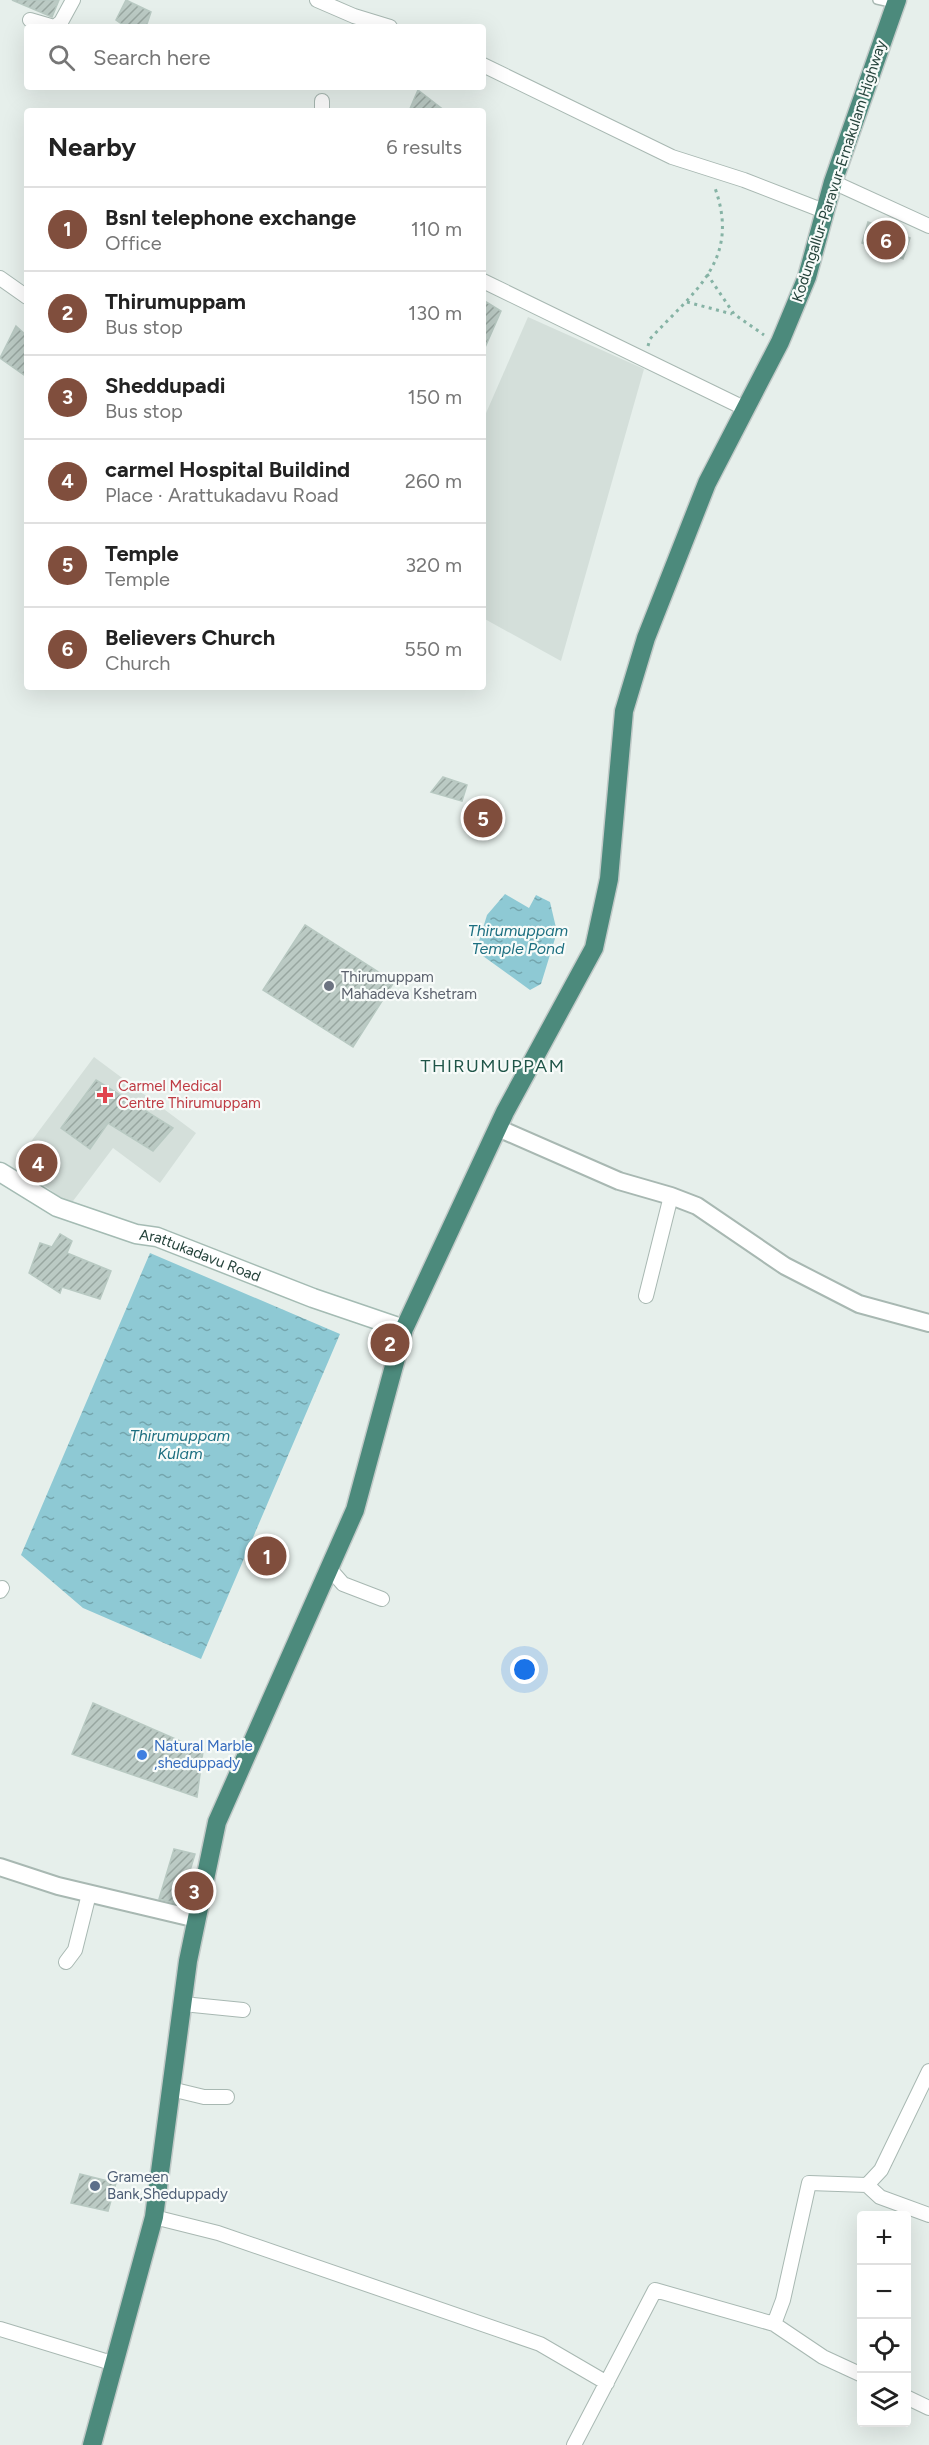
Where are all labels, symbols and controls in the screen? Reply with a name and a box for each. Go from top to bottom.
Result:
search box [24,24,486,90]
street label: Kodungallur-Paravur-Ernakulam Highway [788,38,890,304]
icon: search [45,41,78,74]
text: Search here [93,44,211,71]
text: Nearby [48,131,136,163]
text: 6 results [386,135,462,159]
text: Bsnl telephone exchange [105,204,356,231]
text: 1 [63,217,72,241]
text: 110 m [411,217,462,241]
pin: 6 [866,218,906,262]
text: Office [105,231,162,255]
text: Thirumuppam [105,288,246,315]
text: 2 [62,301,73,325]
text: 130 m [408,301,462,325]
text: Bus stop [105,315,183,339]
text: Sheddupadi [105,372,226,399]
text: 3 [62,385,73,409]
text: 150 m [407,385,462,409]
text: Bus stop [105,399,183,423]
text: carmel Hospital Buildind [105,456,350,483]
text: 4 [61,469,74,493]
text: 260 m [405,469,462,493]
text: Place · Arattukadavu Road [105,483,339,507]
text: Temple [105,540,179,567]
text: 5 [62,553,73,577]
text: 320 m [405,553,462,577]
text: Temple [105,567,170,591]
text: Believers Church [105,624,275,651]
text: 6 [62,637,73,661]
text: 550 m [404,637,462,661]
text: Church [105,651,170,675]
pin: 5 [464,796,502,840]
water label: Thirumuppam Temple Pond [468,921,569,958]
place label: Thirumuppam Mahadeva Kshetram [341,968,477,1003]
marker: Thirumuppam Mahadeva Kshetram [322,979,336,993]
district label: THIRUMUPPAM [420,1055,566,1077]
place label: Carmel Medical Centre Thirumuppam [118,1077,261,1112]
marker: Carmel Medical Centre Thirumuppam [96,1086,114,1104]
pin: 4 [18,1140,57,1186]
street label: Arattukadavu Road [138,1226,263,1286]
pin: 2 [370,1320,410,1366]
water label: Thirumuppam Kulam [130,1426,231,1463]
pin: 1 [248,1534,286,1578]
your location [510,1655,539,1684]
place label: Natural Marble ,sheduppady [154,1737,253,1772]
marker: Natural Marble ,sheduppady [135,1748,149,1762]
pin: 3 [174,1868,214,1914]
place label: Grameen Bank,Sheduppady [107,2168,228,2203]
marker: Grameen Bank,Sheduppady [88,2179,102,2193]
map controls [857,2211,911,2427]
button: + [857,2211,911,2265]
button: − [857,2265,911,2319]
button: locate [857,2319,911,2373]
button: layers [857,2373,911,2427]

